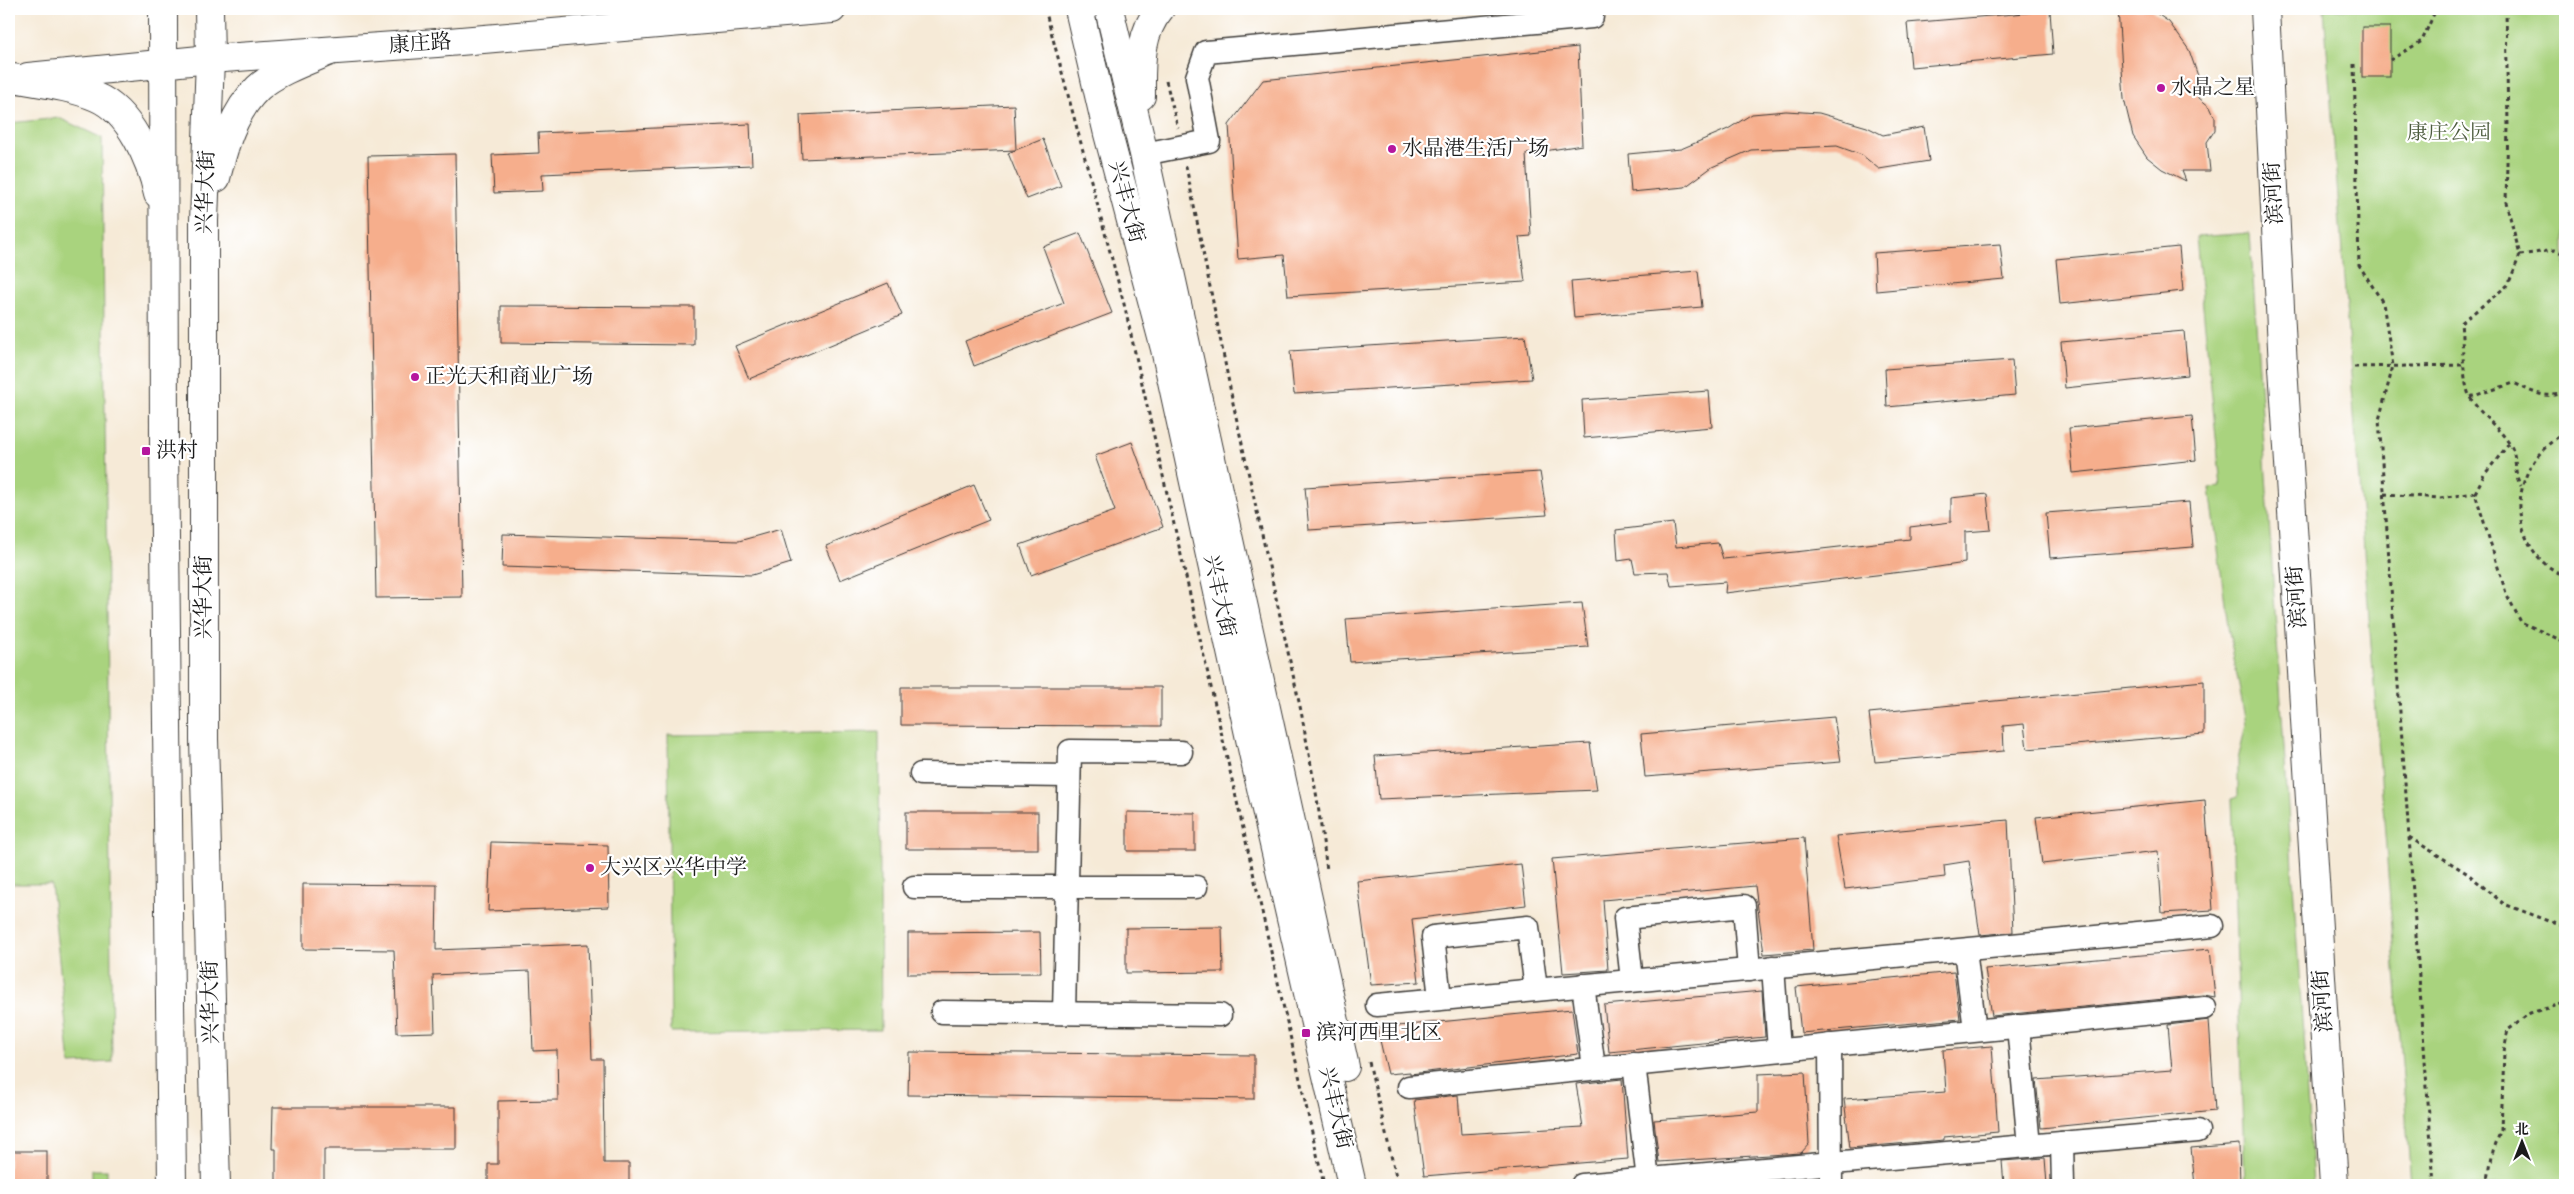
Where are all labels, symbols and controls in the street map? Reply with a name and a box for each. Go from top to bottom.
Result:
street label: 康庄路 [388,29,452,59]
place label: 水晶之星 [2171,75,2255,101]
marker: 水晶之星 [2155,82,2167,94]
park label: 康庄公园 [2407,120,2491,146]
place label: 水晶港生活广场 [1402,136,1549,162]
marker: 水晶港生活广场 [1386,143,1398,155]
street label: 兴华大街 [192,150,220,234]
street label: 兴丰大街 [1103,158,1149,246]
street label: 滨河街 [2259,161,2289,225]
place label: 正光天和商业广场 [425,364,593,390]
marker: 正光天和商业广场 [409,371,421,383]
place label: 洪村 [156,438,198,464]
marker: 洪村 [140,445,152,457]
street label: 兴丰大街 [1198,552,1240,640]
street label: 兴华大街 [191,555,217,639]
street label: 滨河街 [2282,565,2312,629]
place label: 大兴区兴华中学 [600,855,747,881]
marker: 大兴区兴华中学 [584,862,596,874]
street label: 兴华大街 [197,960,225,1044]
street label: 滨河街 [2308,969,2338,1033]
place label: 滨河西里北区 [1316,1020,1442,1046]
marker: 滨河西里北区 [1300,1027,1312,1039]
street label: 兴丰大街 [1313,1064,1357,1152]
north arrow [2496,1116,2546,1166]
text: 北 [2515,1121,2529,1139]

